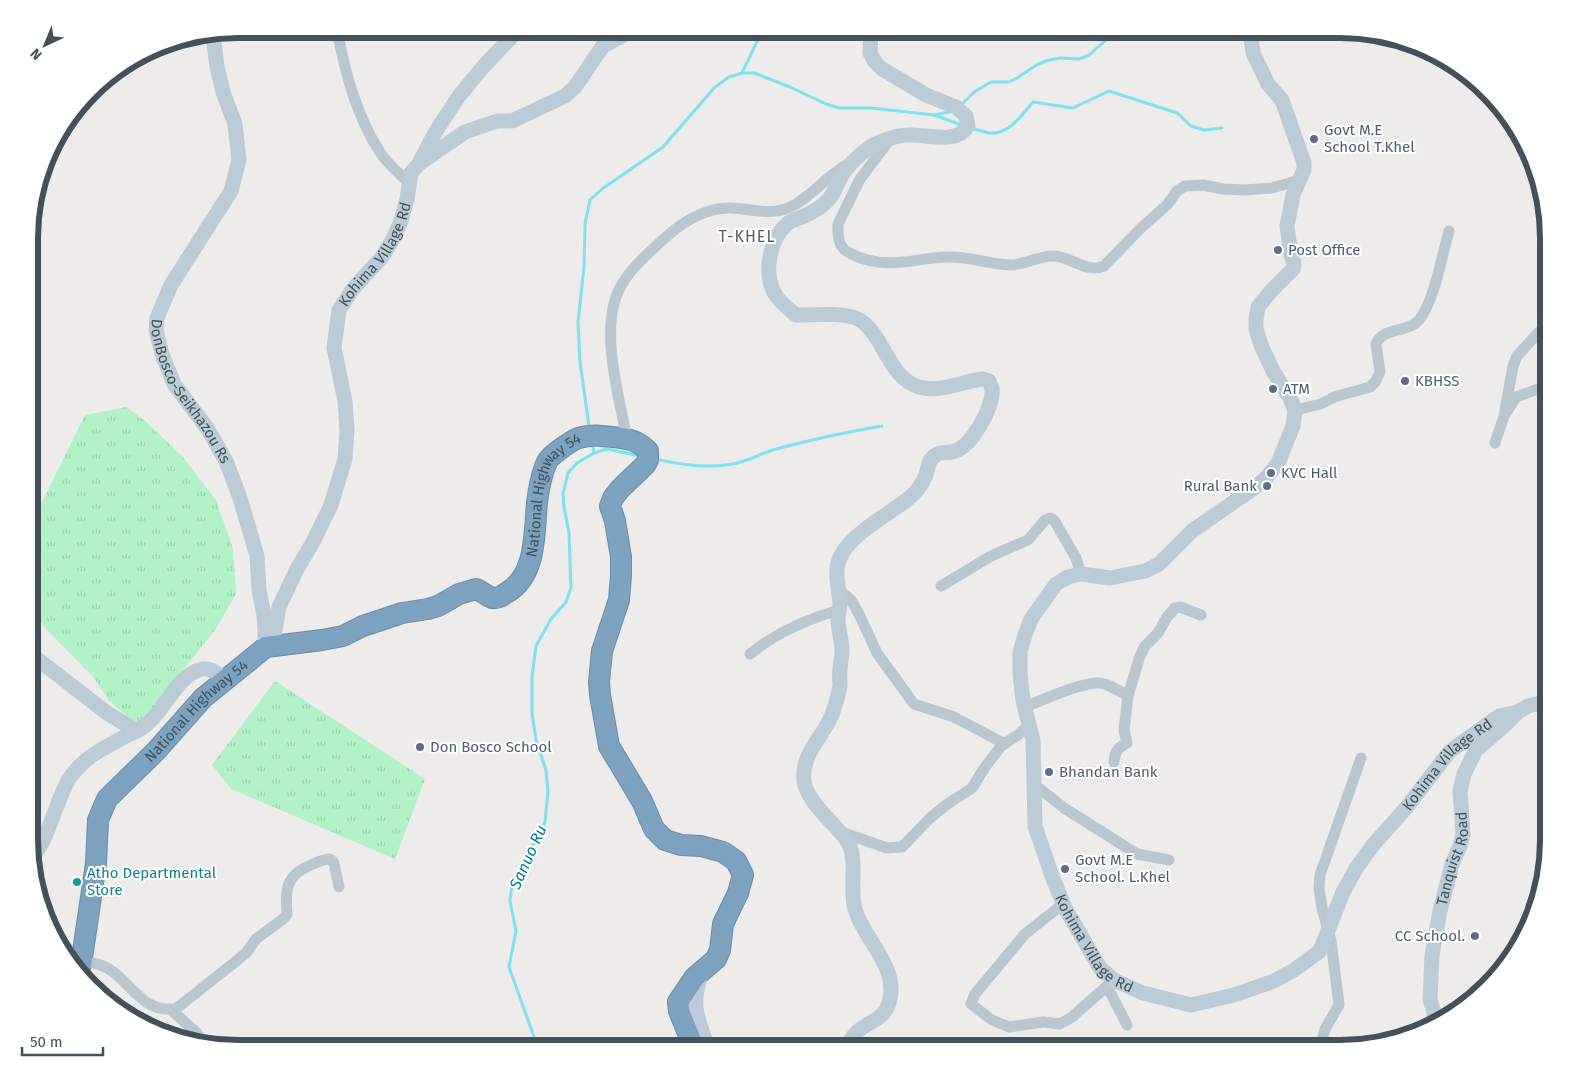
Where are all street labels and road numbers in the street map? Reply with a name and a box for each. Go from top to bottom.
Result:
street label: Kohima Village Rd [335,200,415,310]
street label: DonBosco-Seikhazou Rs [147,318,234,467]
street label: National Highway 54 [522,429,583,559]
street label: National Highway 54 [141,656,252,766]
street label: Kohima Village Rd [1398,715,1496,814]
street label: Tanquist Road [1433,811,1472,907]
street label: Kohima Village Rd [1051,891,1136,996]

